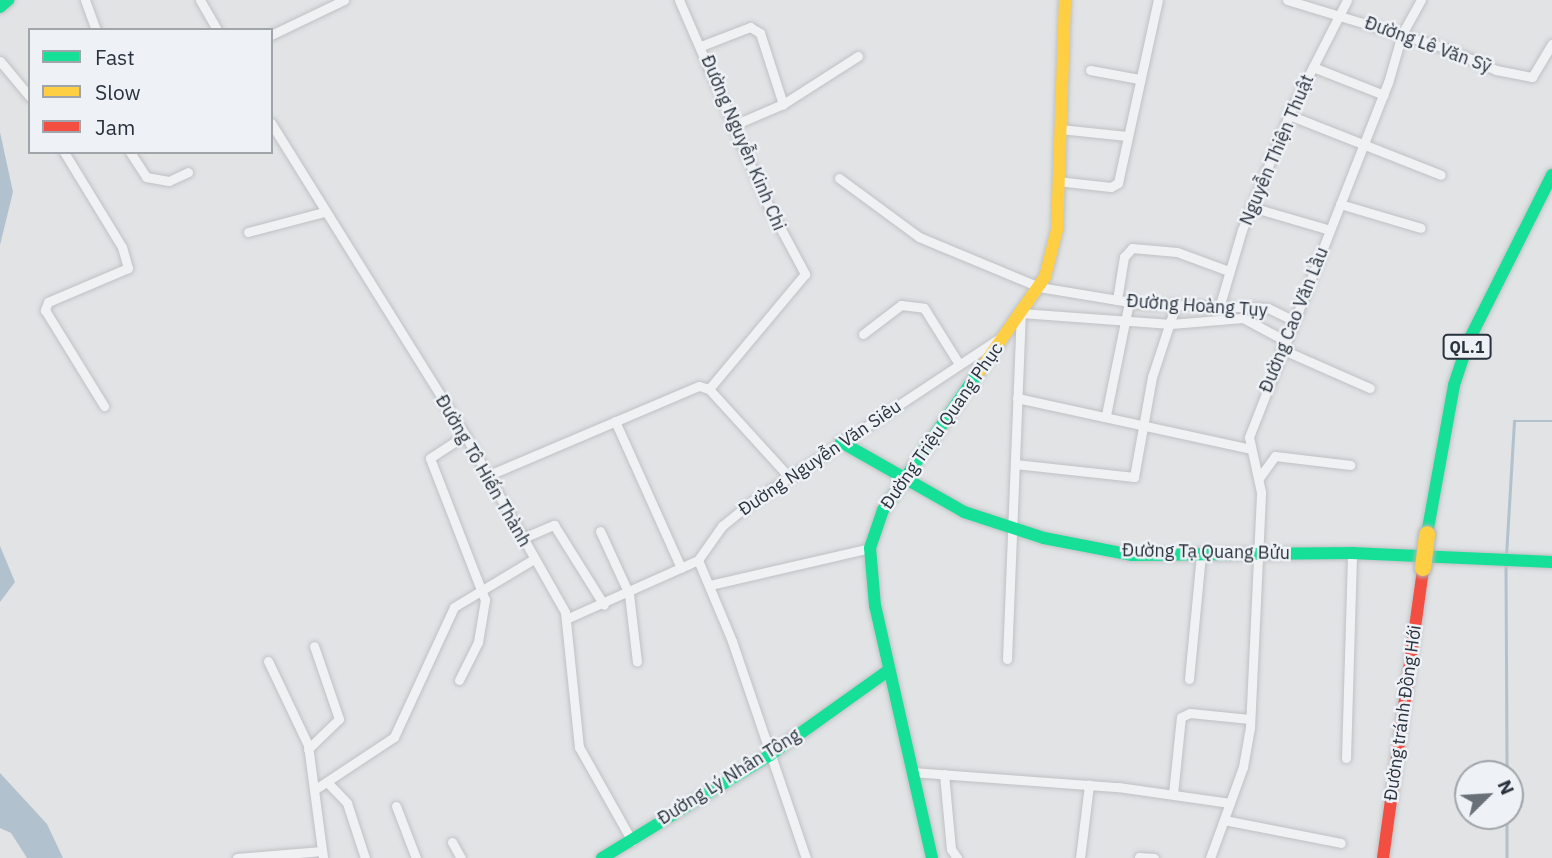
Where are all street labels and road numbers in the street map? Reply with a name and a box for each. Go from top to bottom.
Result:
street label: Đường Lê Văn Sỹ [1362,12,1494,78]
street label: Đường Nguyễn Kinh Chi [696,52,790,234]
street label: Nguyễn Thiện Thuật [1235,71,1319,229]
street label: Đường Cao Văn Lầu [1255,244,1333,396]
street label: Đường Hoàng Tụy [1126,290,1268,322]
road number: QL.1 [1442,334,1492,360]
street label: Đường Triệu Quang Phục [876,339,1008,513]
street label: Đường Tô Hiến Thành [431,391,535,551]
street label: Đường Nguyễn Văn Siêu [735,395,905,521]
street label: Đường Tạ Quang Bửu [1122,540,1290,564]
street label: Đường tránh Đồng Hới [1380,624,1426,802]
street label: Đường Lý Nhân Tông [654,724,804,830]

